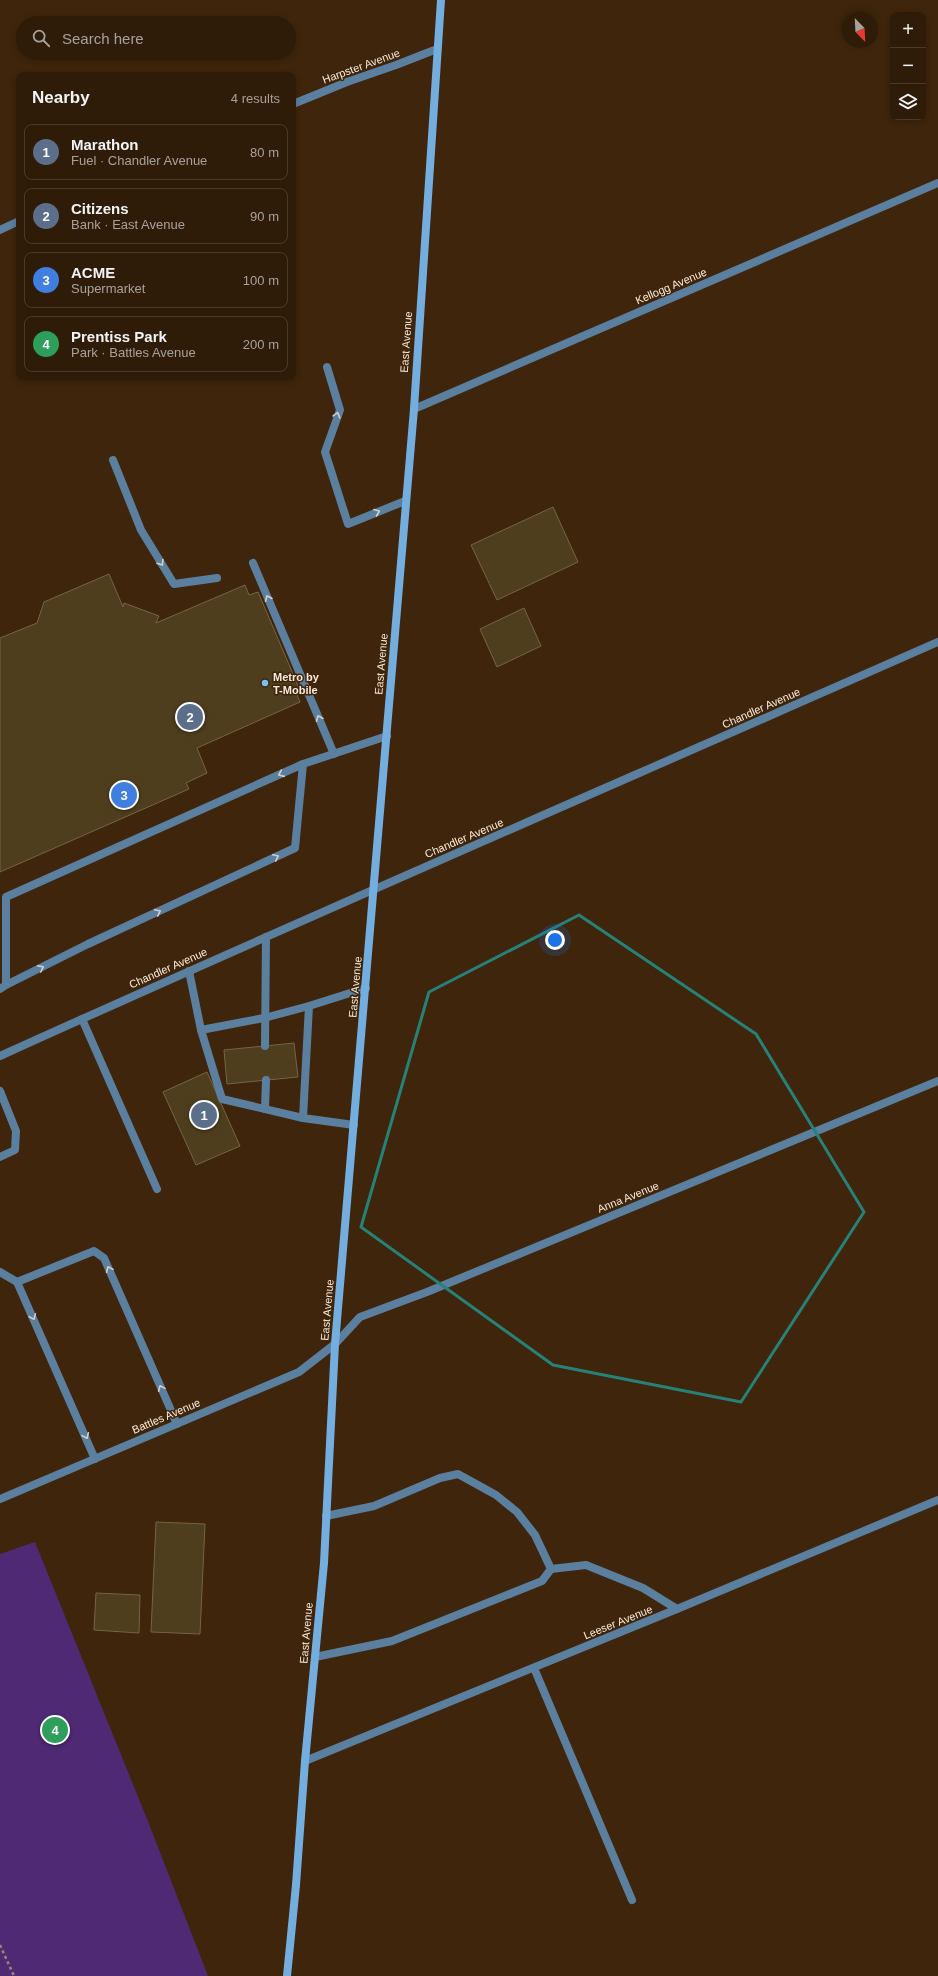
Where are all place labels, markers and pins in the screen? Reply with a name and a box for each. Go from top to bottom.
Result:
place label: Metro by T-Mobile [273,671,320,696]
marker: Metro by T-Mobile [260,678,270,688]
pin: 2 [177,702,203,732]
pin: 3 [111,780,137,810]
pin: 1 [191,1100,217,1130]
pin: 4 [42,1715,68,1745]

